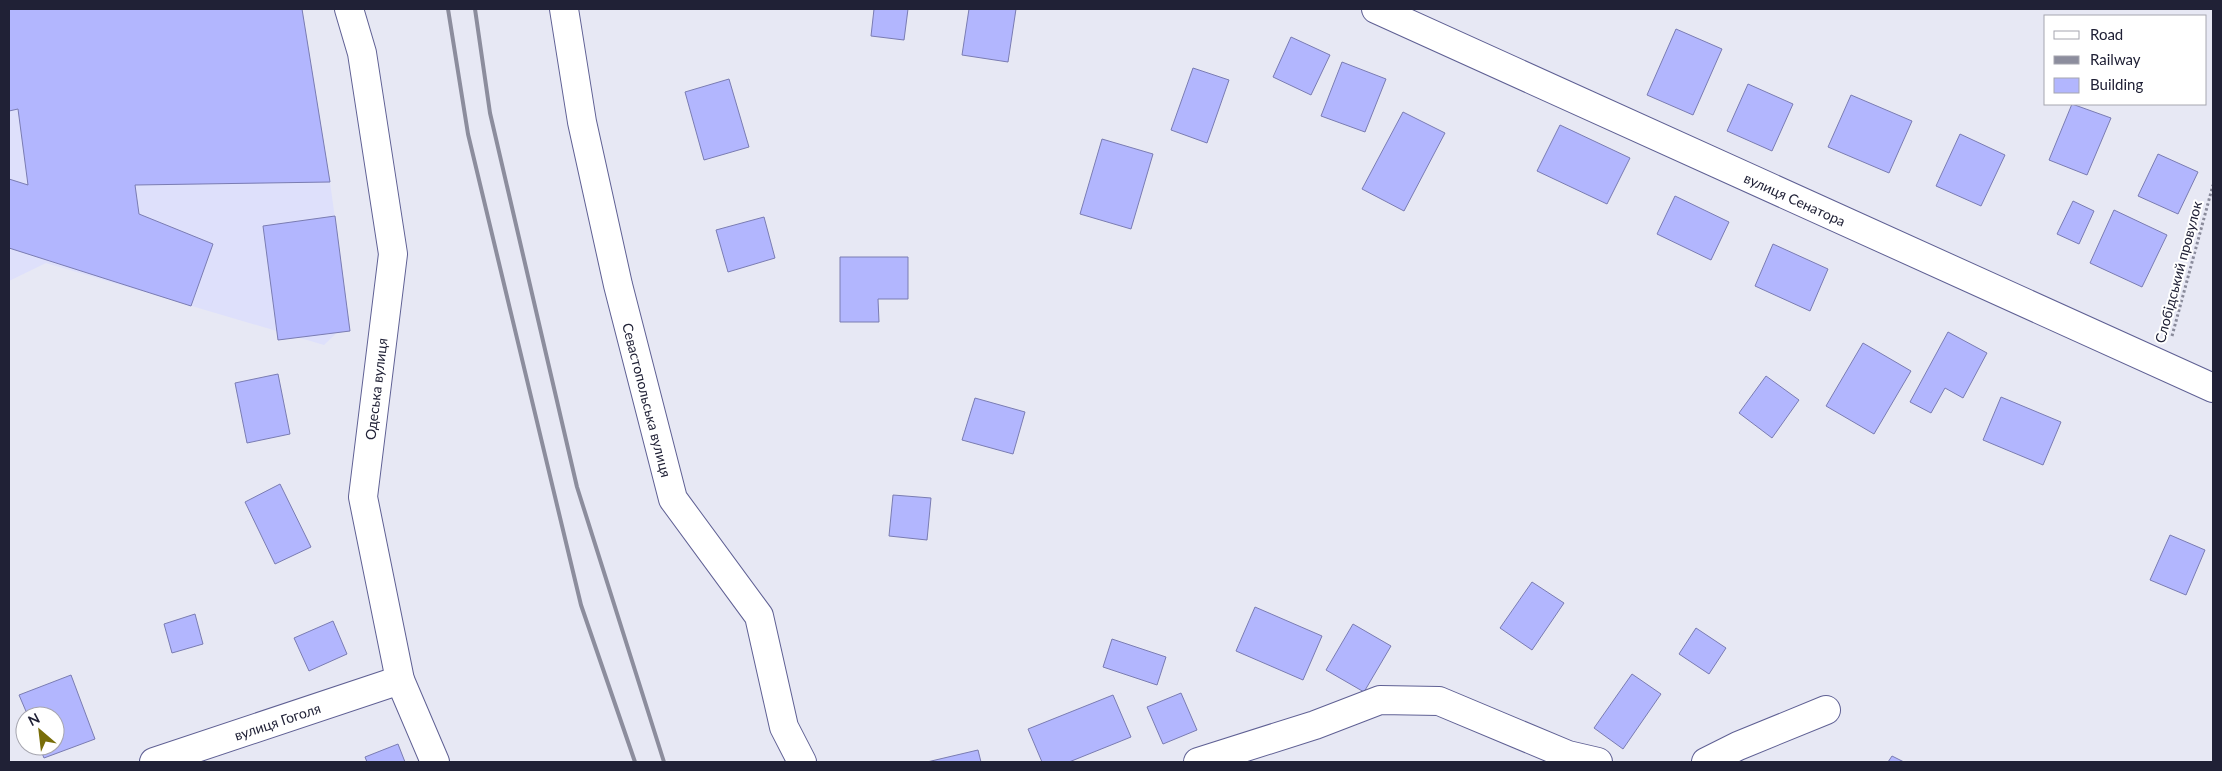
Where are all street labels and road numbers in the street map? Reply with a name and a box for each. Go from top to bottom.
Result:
street label: вулиця Сенатора [1742,168,1848,229]
street label: Слобідський провулок [2151,198,2205,345]
street label: Севастопольська вулиця [620,321,676,479]
street label: Одеська вулиця [361,337,391,441]
street label: вулиця Гоголя [232,699,323,743]

